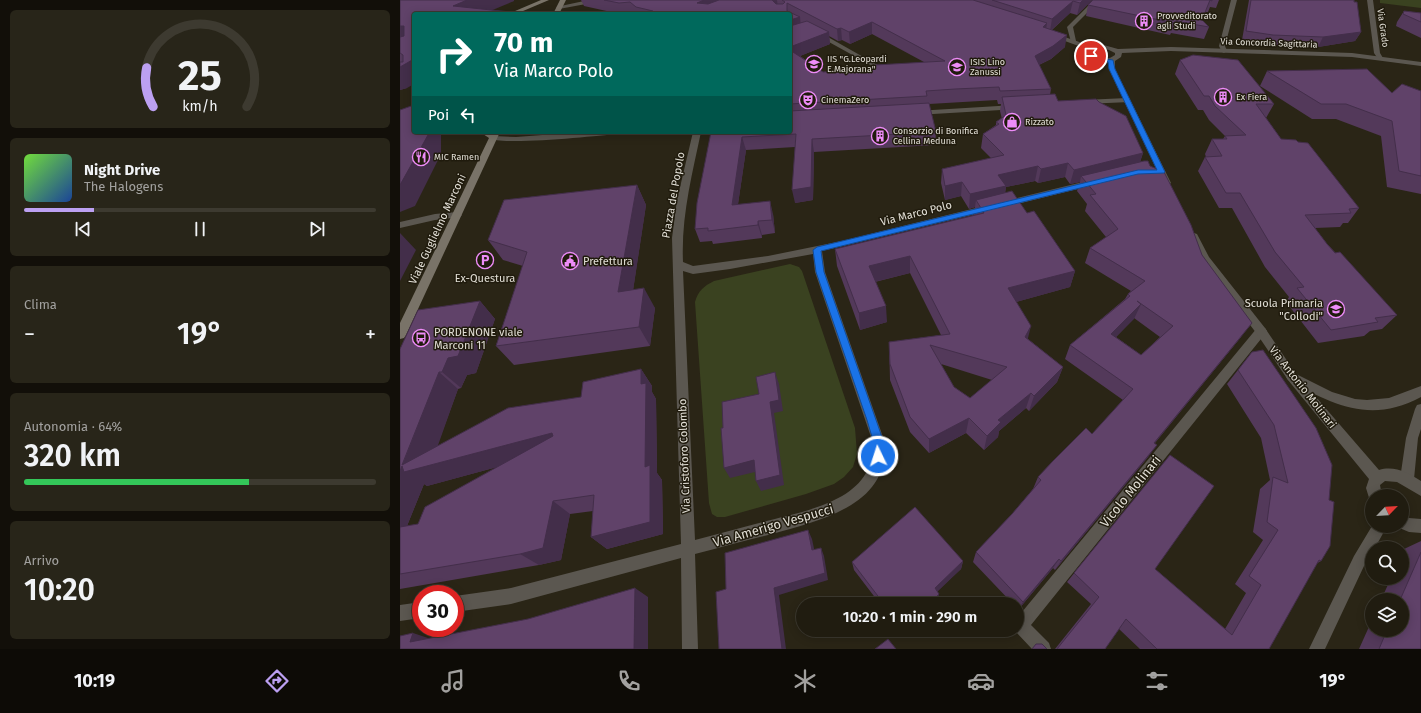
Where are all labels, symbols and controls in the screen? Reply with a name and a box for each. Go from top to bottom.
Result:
street label: Via Grado [1375,8,1391,48]
building icon: Provveditorato agli Studi [1134,11,1154,31]
place label: Provveditorato agli Studi [1157,11,1217,31]
text: 70 m [494,26,553,59]
icon: right [428,28,480,80]
street label: Via Concordia Sagittaria [1220,36,1318,50]
pin [1074,39,1108,73]
icon: arrive [1080,45,1102,67]
text: 25 [178,51,222,101]
school or university icon: IIS "G.Leopardi E.Majorana" [804,54,824,74]
place label: IIS "G.Leopardi E.Majorana" [827,54,887,74]
school or university icon: ISIS Lino Zanussi [947,57,967,77]
place label: ISIS Lino Zanussi [970,57,1005,77]
text: Via Marco Polo [494,60,614,82]
building icon: Ex Fiera [1213,87,1233,107]
theatre icon: CinemaZero [798,90,818,110]
place label: Ex Fiera [1236,92,1267,102]
place label: CinemaZero [821,95,869,105]
text: km/h [182,97,218,114]
icon: left [457,104,479,126]
text: Poi [428,106,449,124]
shop icon: Rizzato [1002,112,1022,132]
place label: Rizzato [1025,117,1054,127]
building icon: Consorzio di Bonifica Cellina Meduna [870,126,890,146]
place label: Consorzio di Bonifica Cellina Meduna [893,126,979,146]
restaurant icon: MIC Ramen [411,147,431,167]
street label: Piazza del Popolo [659,151,687,239]
place label: MIC Ramen [434,152,479,162]
text: Night Drive [84,161,160,179]
street label: Viale Guglielmo Marconi [406,172,469,286]
text: The Halogens [84,179,163,194]
street label: Via Marco Polo [879,198,953,229]
icon: previous [72,218,94,240]
icon: pause [189,218,211,240]
icon: next [306,218,328,240]
parking icon: Ex-Questura [475,250,495,270]
public building icon: Prefettura [560,251,580,271]
place label: Prefettura [583,255,633,268]
place label: Ex-Questura [455,272,515,285]
text: Clima [24,297,57,312]
place label: Scuola Primaria "Collodi" [1245,297,1323,323]
school or university icon: Scuola Primaria "Collodi" [1326,299,1346,319]
text: 19° [177,316,223,352]
text: − [24,321,35,348]
text: + [365,321,376,348]
place label: PORDENONE viale Marconi 11 [434,326,523,352]
bus stop icon: PORDENONE viale Marconi 11 [411,328,431,348]
street label: Via Antonio Molinari [1266,343,1339,431]
street label: Via Cristoforo Colombo [676,399,693,513]
text: Autonomia · 64% [24,419,122,434]
position arrow [857,435,899,477]
text: 320 km [24,438,121,474]
street label: Vicolo Molinari [1097,452,1164,530]
north arrow [1365,489,1409,533]
map controls [1365,489,1409,637]
street label: Via Amerigo Vespucci [711,501,835,550]
button: search [1365,541,1409,585]
text: Arrivo [24,553,59,568]
text: 10:20 [24,572,95,608]
speed limit sign: 30 [412,585,464,637]
button: layers [1365,593,1409,637]
text: 10:20 · 1 min · 290 m [843,608,977,626]
icon: directions [263,667,291,695]
icon: music [439,667,467,695]
icon: phone [615,667,643,695]
icon: climate [791,667,819,695]
icon: car [967,667,995,695]
icon: filters [1143,667,1171,695]
text: 10:19 [74,670,115,692]
text: 19° [1319,670,1347,692]

